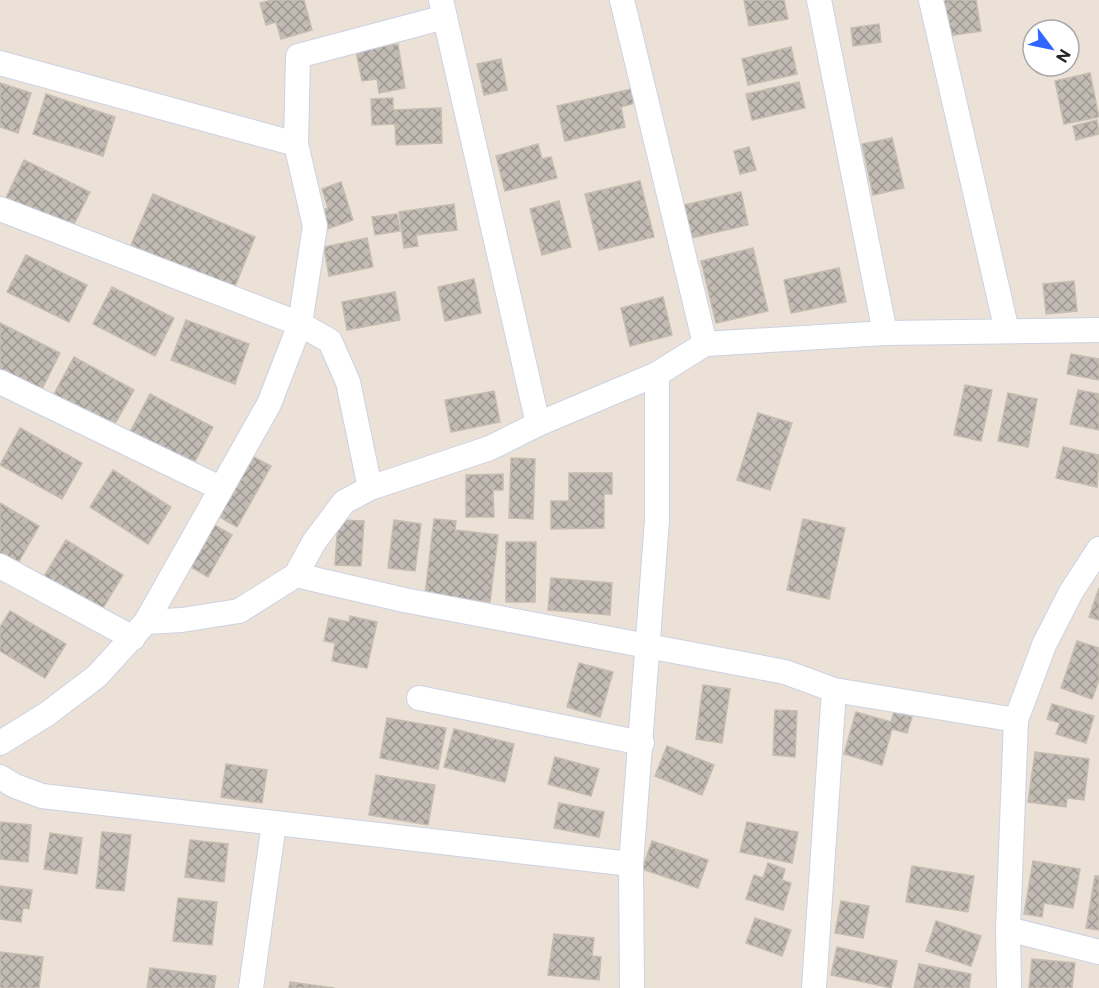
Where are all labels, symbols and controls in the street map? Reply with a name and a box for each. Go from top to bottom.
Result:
north arrow [1021,18,1081,78]
text: N [1053,46,1075,66]

